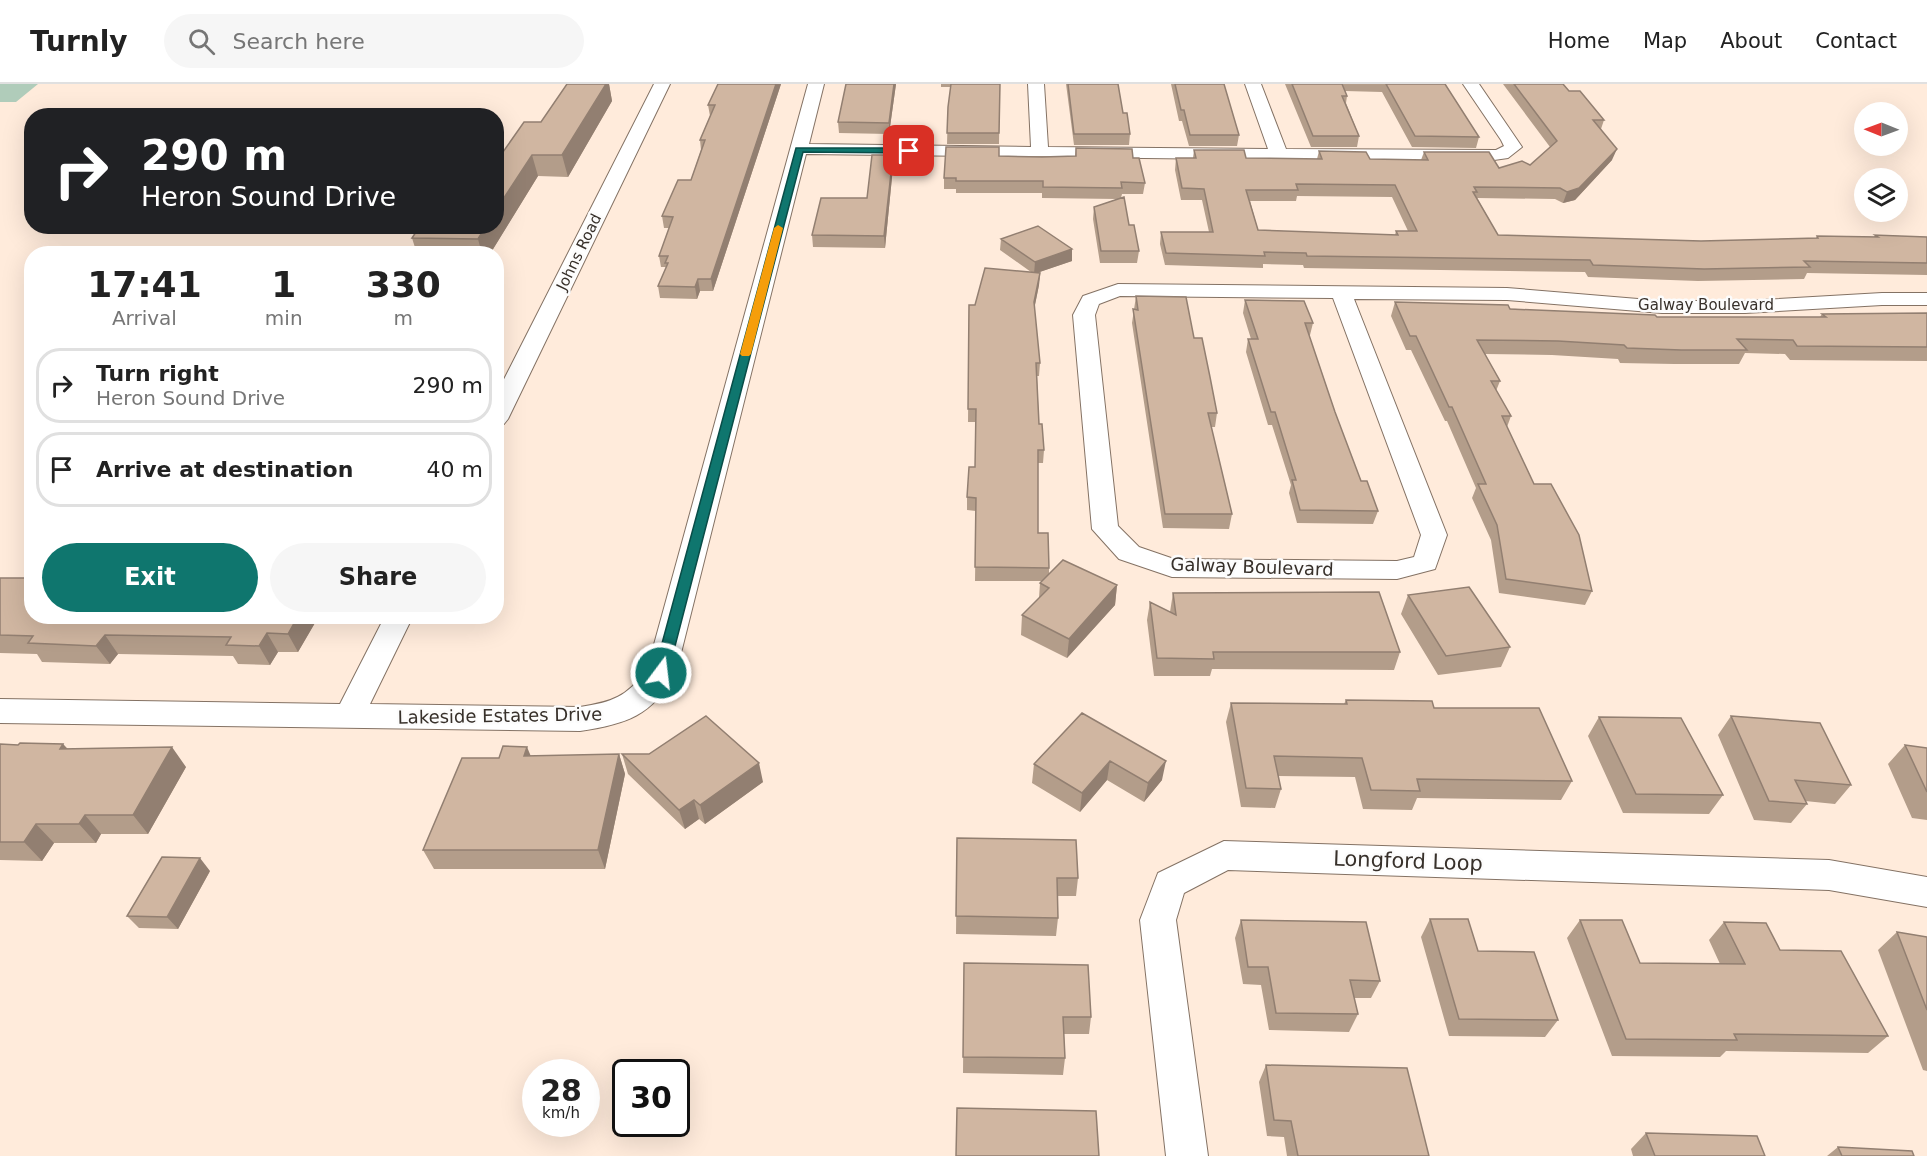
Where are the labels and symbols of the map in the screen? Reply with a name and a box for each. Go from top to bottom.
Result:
north arrow [1854,102,1908,156]
pin [883,125,934,176]
street label: Johns Road [552,211,605,294]
street label: Galway Boulevard [1638,296,1774,314]
street label: Galway Boulevard [1170,553,1334,580]
position arrow [629,641,693,705]
street label: Lakeside Estates Drive [398,703,602,728]
street label: Longford Loop [1333,846,1483,876]
speed limit sign: 30 [612,1059,690,1137]

